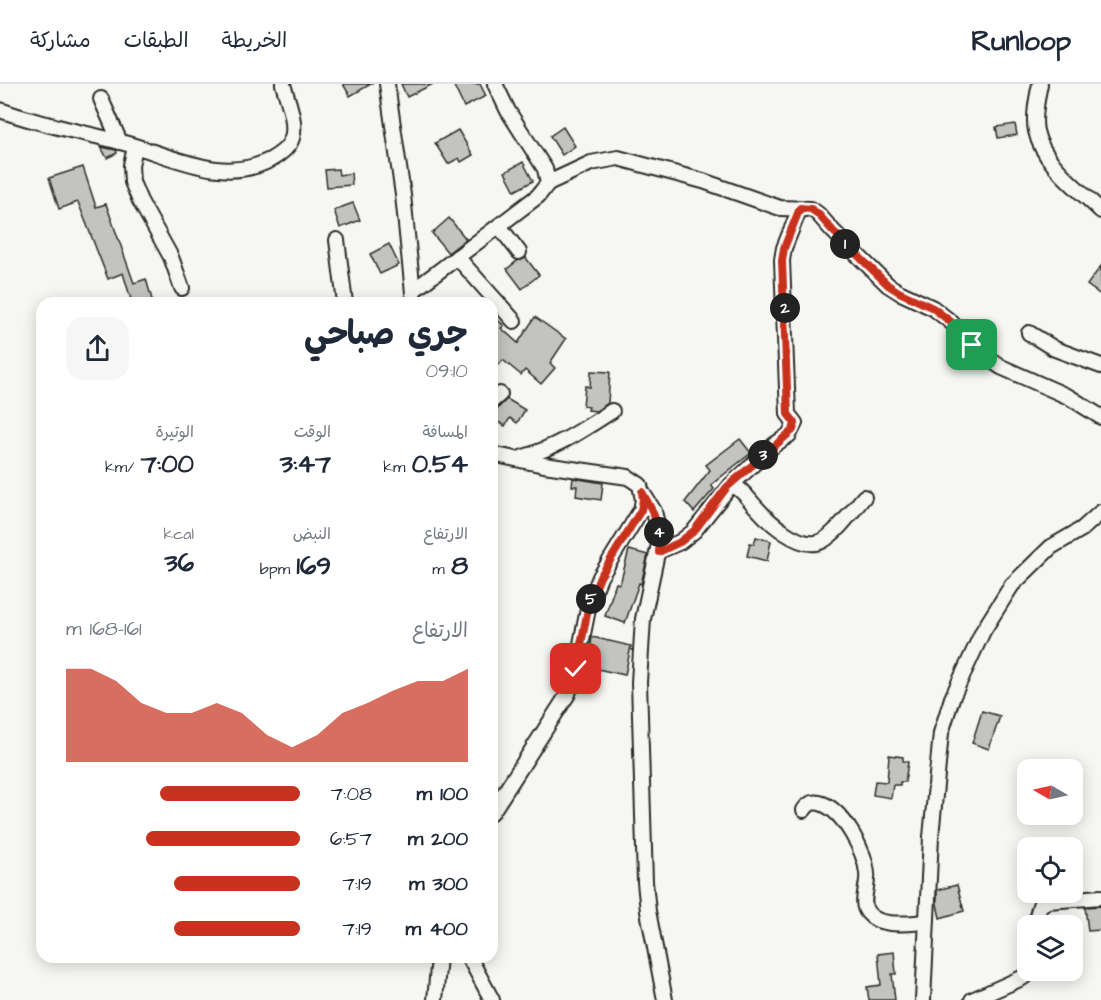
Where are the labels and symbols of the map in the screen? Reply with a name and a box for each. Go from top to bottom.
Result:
pin: 1 [830,229,860,259]
pin: 2 [770,293,800,323]
pin [946,319,997,370]
pin: 3 [748,440,778,470]
pin: 4 [644,517,674,547]
pin: 5 [576,584,606,614]
pin [550,643,601,694]
north arrow [1017,759,1083,825]

